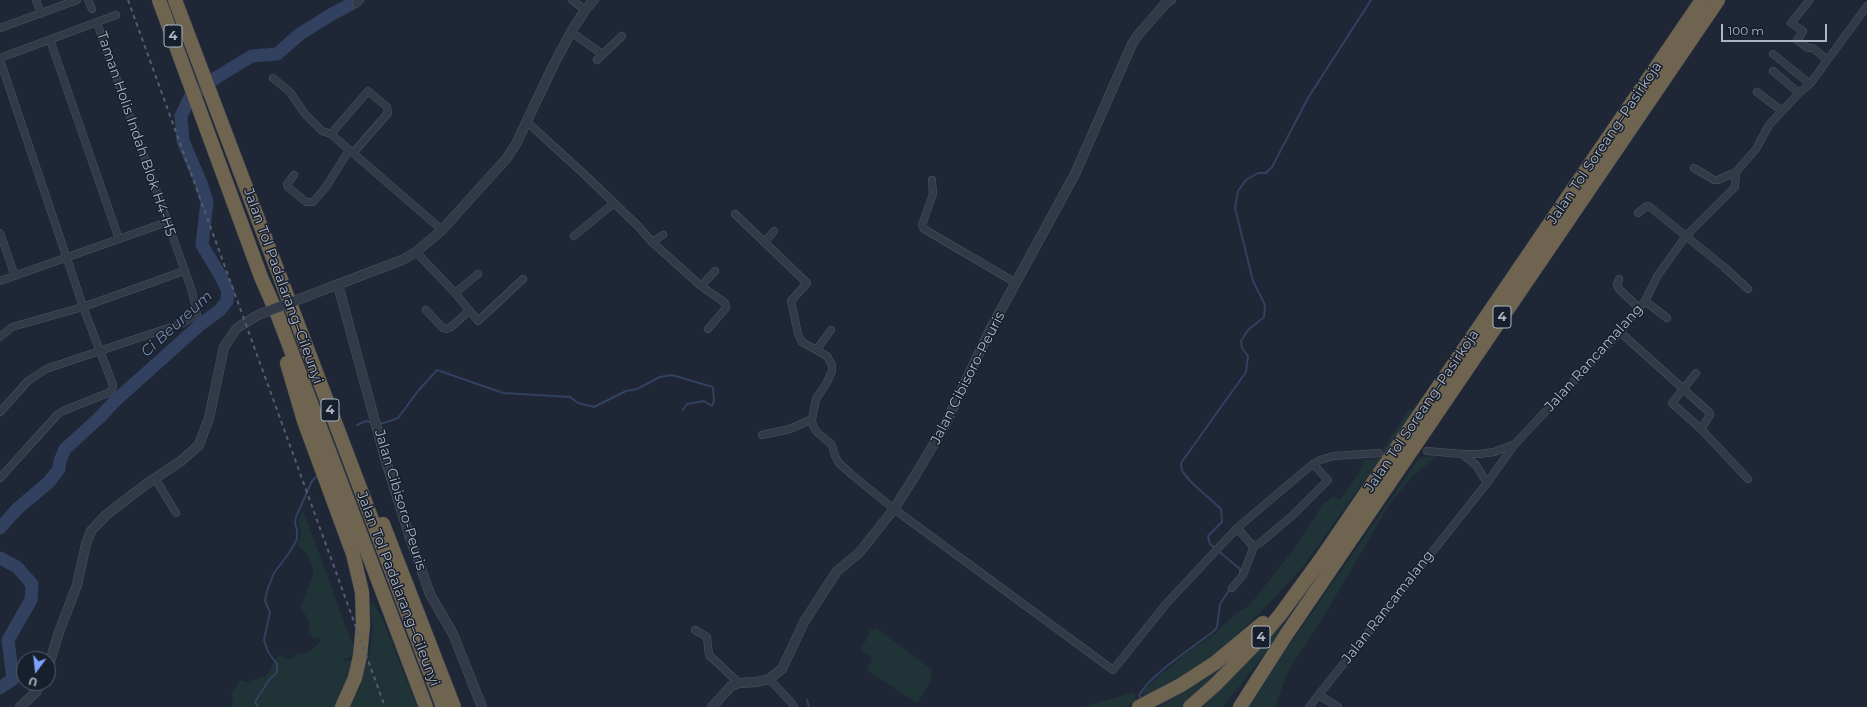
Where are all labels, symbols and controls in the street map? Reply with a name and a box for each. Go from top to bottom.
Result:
scale bar [1723,16,1829,42]
text: 100 m [1728,23,1764,38]
road number: 4 [164,25,182,47]
street label: Taman Holis Indah Blok H4-H5 [93,29,179,239]
street label: Jalan Tol Soreang–Pasirkoja [1544,59,1666,227]
street label: Jalan Tol Padalarang–Cileunyi [240,186,326,386]
water label: Ci Beureum [138,287,216,361]
street label: Jalan Rancamalang [1541,301,1647,415]
road number: 4 [1493,306,1511,328]
street label: Jalan Cibisoro-Peuris [927,309,1009,447]
street label: Jalan Tol Soreang–Pasirkoja [1361,327,1483,495]
road number: 4 [321,399,339,421]
street label: Jalan Cibisoro-Peuris [371,427,429,573]
street label: Jalan Tol Padalarang–Cileunyi [353,489,443,689]
street label: Jalan Rancamalang [1339,547,1437,667]
road number: 4 [1252,626,1270,648]
north arrow [16,651,56,691]
text: U [27,674,39,690]

